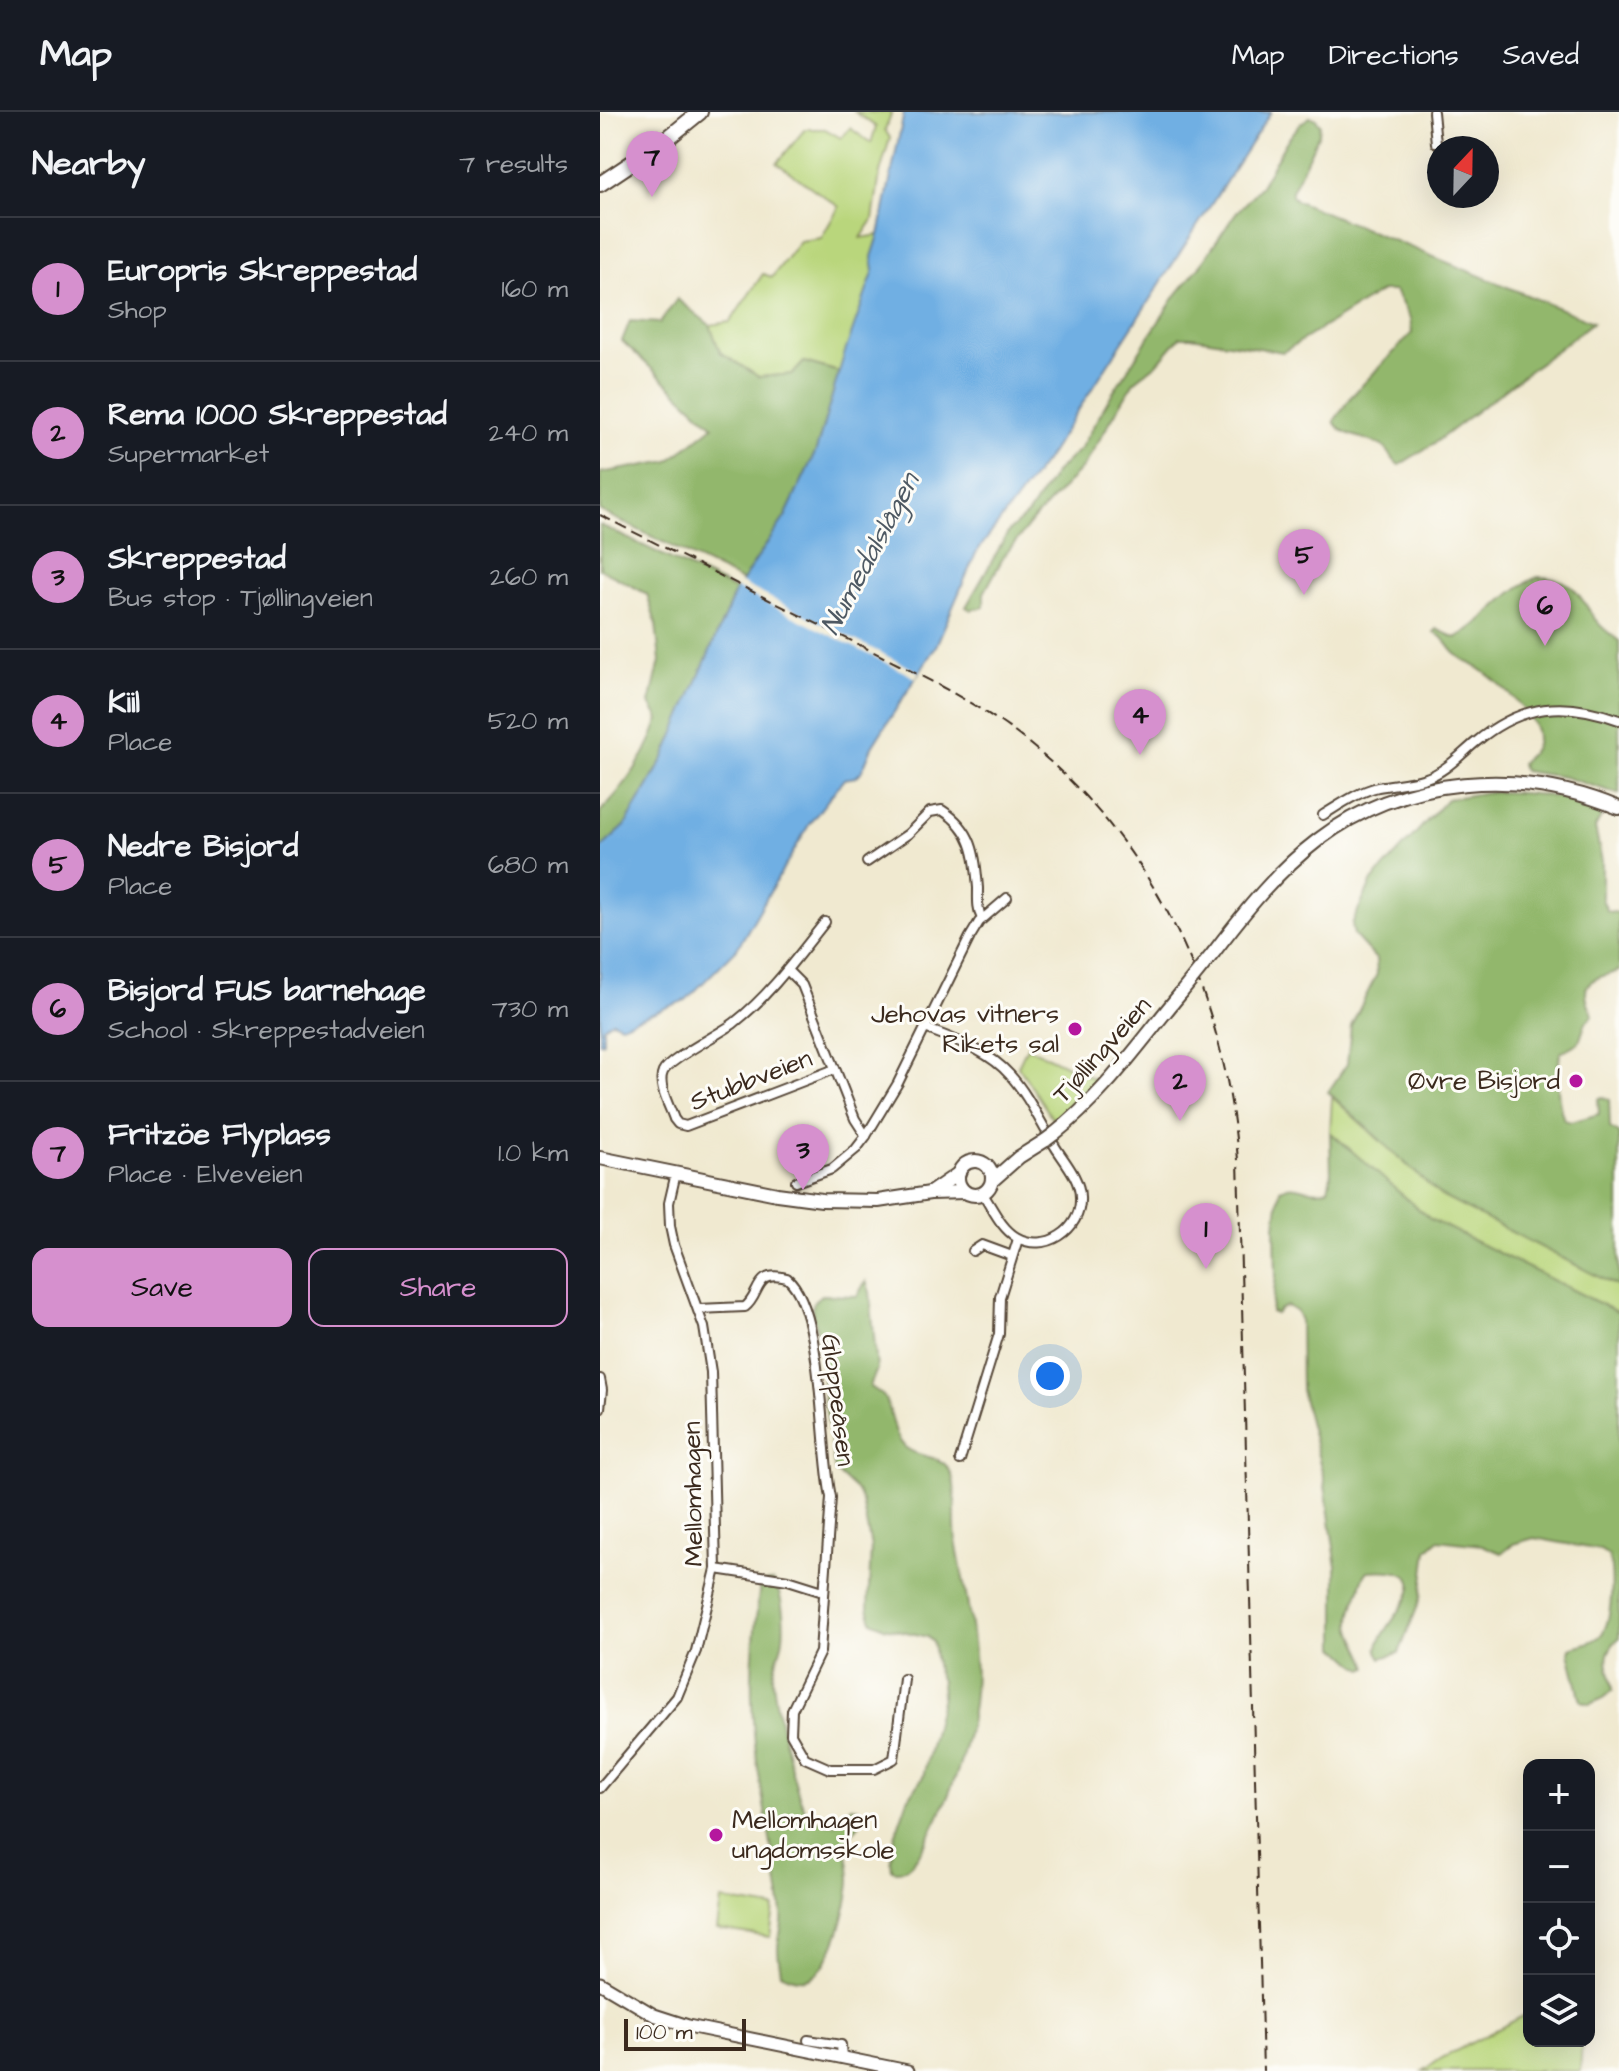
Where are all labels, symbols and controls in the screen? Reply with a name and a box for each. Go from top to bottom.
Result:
text: Map [40,29,112,81]
text: Map [1232,36,1285,75]
text: Directions [1329,36,1459,75]
text: Saved [1503,36,1579,75]
pin: 7 [626,131,678,197]
north arrow [1427,136,1499,208]
text: Nearby [32,140,146,188]
text: 7 results [459,146,568,182]
text: Europris Skreppestad [108,250,417,292]
text: 1 [56,271,60,307]
text: 160 m [501,271,568,307]
text: Shop [108,292,167,328]
text: Rema 1000 Skreppestad [108,394,447,436]
text: 2 [51,415,65,451]
text: 240 m [488,415,568,451]
text: Supermarket [108,436,269,472]
water label: Numedalslågen [811,464,931,642]
pin: 5 [1278,529,1330,595]
text: Skreppestad [108,538,286,580]
text: 3 [51,559,65,595]
text: 260 m [490,559,568,595]
text: Bus stop · Tjøllingveien [108,580,373,616]
pin: 6 [1519,580,1571,646]
text: Kiil [108,682,140,724]
pin: 4 [1114,689,1166,755]
text: 4 [49,703,67,739]
text: 520 m [488,703,568,739]
text: Place [108,724,172,760]
text: Nedre Bisjord [108,826,298,868]
text: 5 [49,847,67,883]
text: 680 m [488,847,568,883]
text: Place [108,868,172,904]
text: Bisjord FUS barnehage [108,970,426,1012]
street label: Tjøllingveien [1044,989,1161,1113]
text: 6 [50,991,66,1027]
text: 730 m [492,991,568,1027]
place label: Jehovas vitners Rikets sal [871,996,1059,1062]
text: School · Skreppestadveien [108,1012,425,1048]
marker: Jehovas vitners Rikets sal [1066,1020,1084,1038]
street label: Stubbveien [685,1040,817,1120]
pin: 2 [1154,1055,1206,1121]
place label: Øvre Bisjord [1408,1063,1560,1099]
marker: Øvre Bisjord [1567,1072,1585,1090]
text: Fritzöe Flyplass [108,1114,331,1156]
pin: 3 [777,1124,829,1190]
text: 7 [50,1135,66,1171]
text: 1.0 km [498,1135,568,1171]
text: Place · Elveveien [108,1156,302,1192]
pin: 1 [1180,1203,1232,1269]
button: Save [32,1248,292,1327]
button: Share [308,1248,568,1327]
street label: Gloppeåsen [812,1332,864,1468]
your location [1030,1356,1070,1396]
street label: Mellomhagen [674,1421,714,1567]
map controls [1523,1759,1595,2047]
button: + [1523,1759,1595,1831]
place label: Mellomhagen ungdomsskole [732,1802,895,1870]
marker: Mellomhagen ungdomsskole [707,1826,725,1844]
button: − [1523,1831,1595,1903]
button: locate [1523,1903,1595,1975]
button: layers [1523,1975,1595,2047]
scale bar [624,2015,746,2051]
text: 100 m [636,2017,693,2048]

